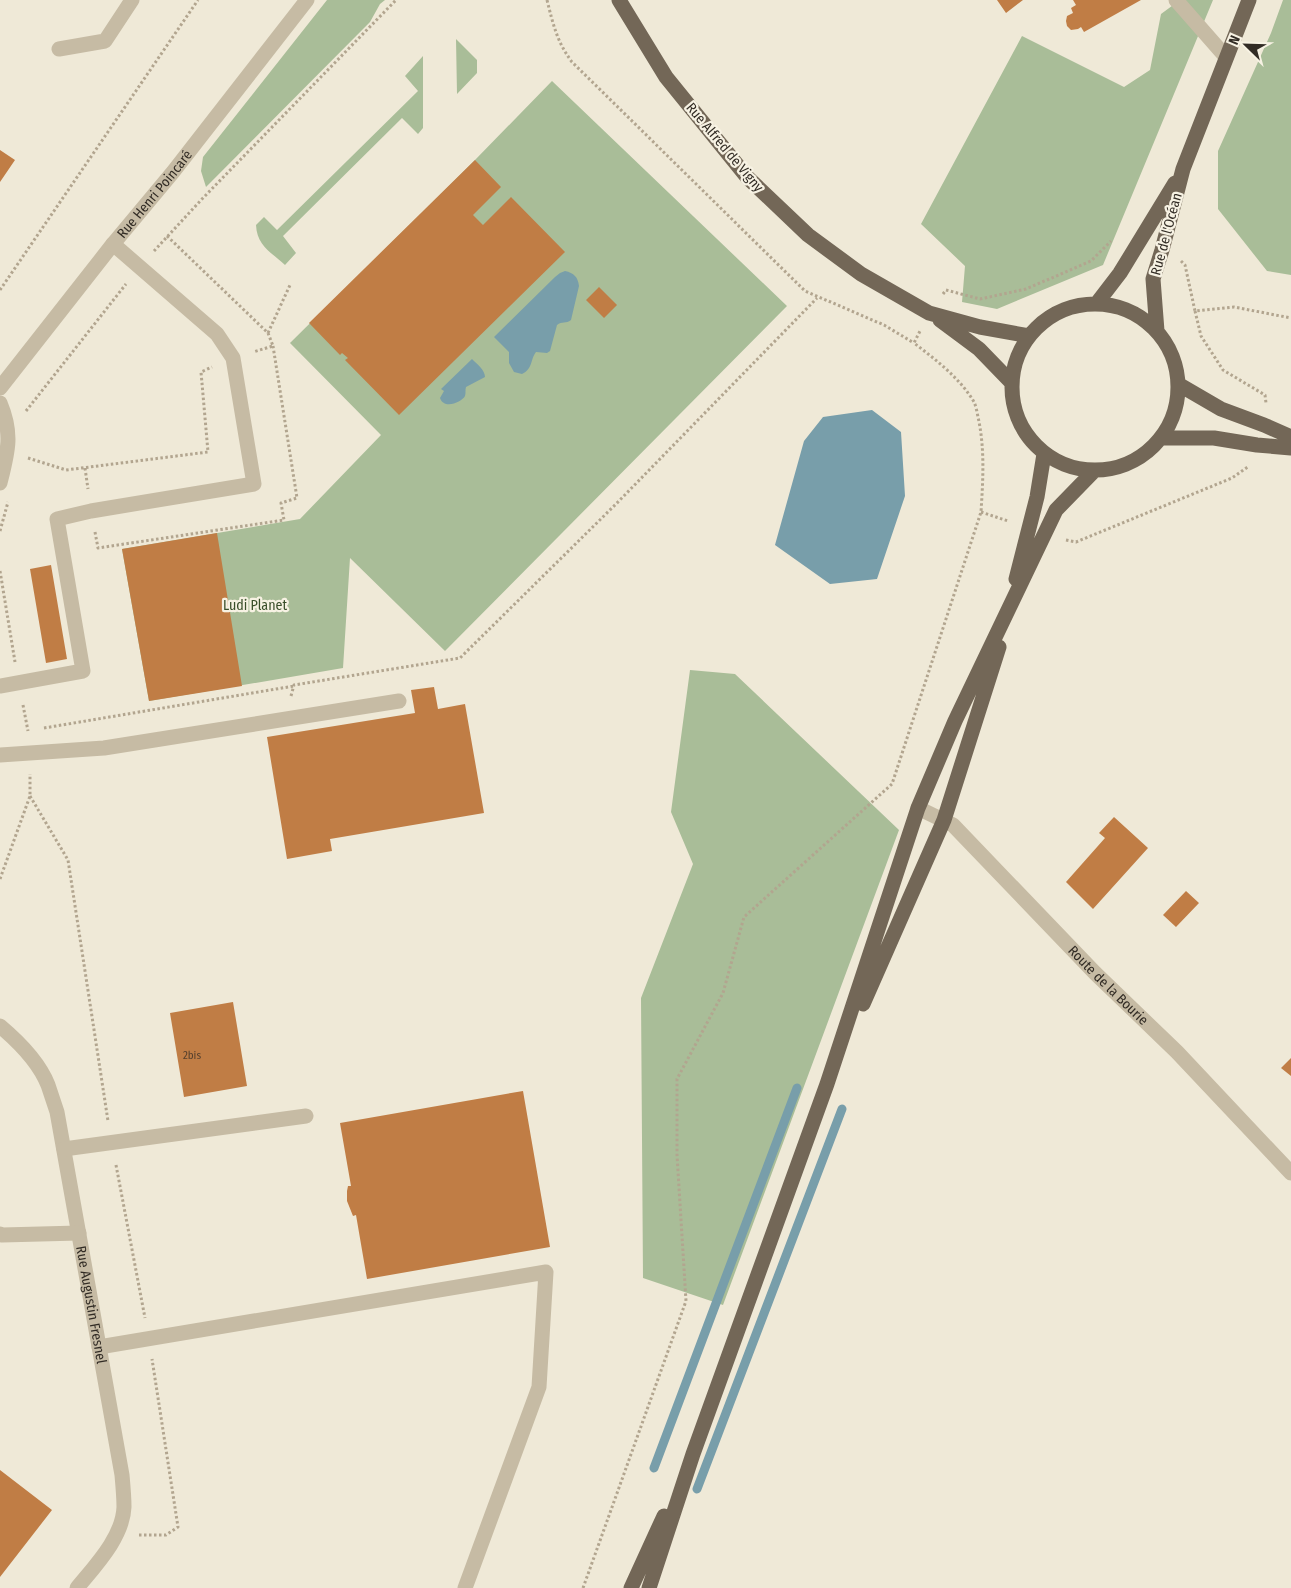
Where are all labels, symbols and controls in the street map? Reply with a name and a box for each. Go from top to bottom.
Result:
north arrow [1221,20,1271,70]
text: N [1225,33,1244,47]
street label: Rue Alfred de Vigny [682,99,767,196]
street label: Rue Henri Poincaré [114,147,196,242]
street label: Rue de l'Océan [1147,191,1186,277]
park label: Ludi Planet [223,597,288,614]
street label: Route de la Bourie [1064,942,1152,1029]
house number: 2bis [183,1049,201,1062]
street label: Rue Augustin Fresnel [72,1244,110,1365]

